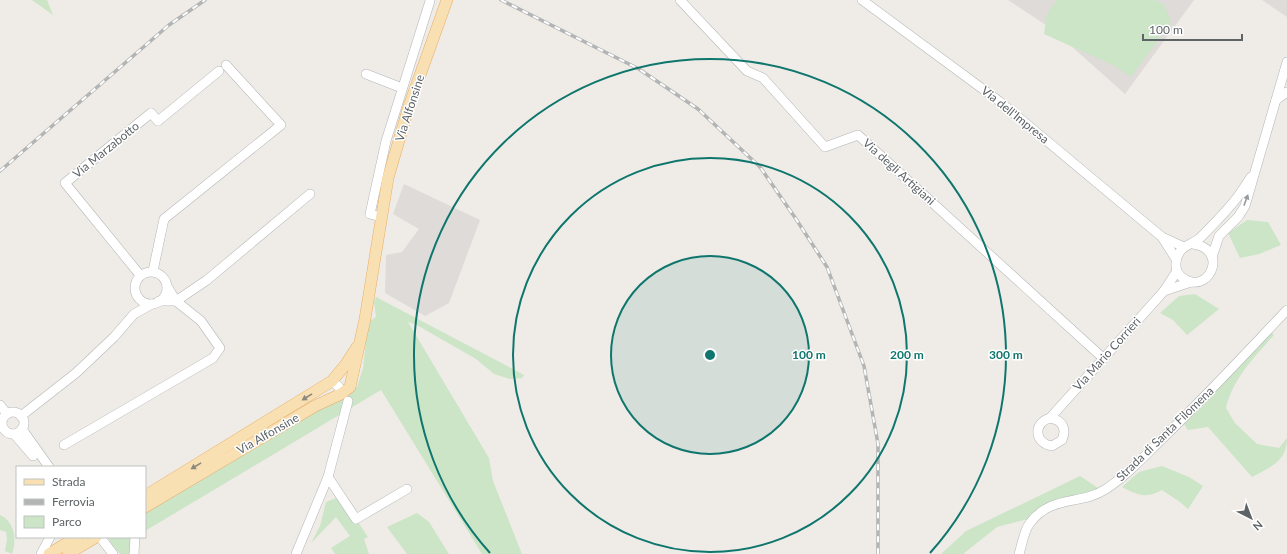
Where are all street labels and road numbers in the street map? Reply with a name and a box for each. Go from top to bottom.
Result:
street label: Via Alfonsine [392,73,427,143]
street label: Via dell'Impresa [978,83,1052,146]
street label: Via Marzabotto [69,118,142,181]
street label: Via degli Artigiani [860,135,939,208]
street label: Via Mario Corrieri [1070,314,1144,394]
street label: Strada di Santa Filomena [1113,383,1217,484]
street label: Via Alfonsine [234,410,301,457]

